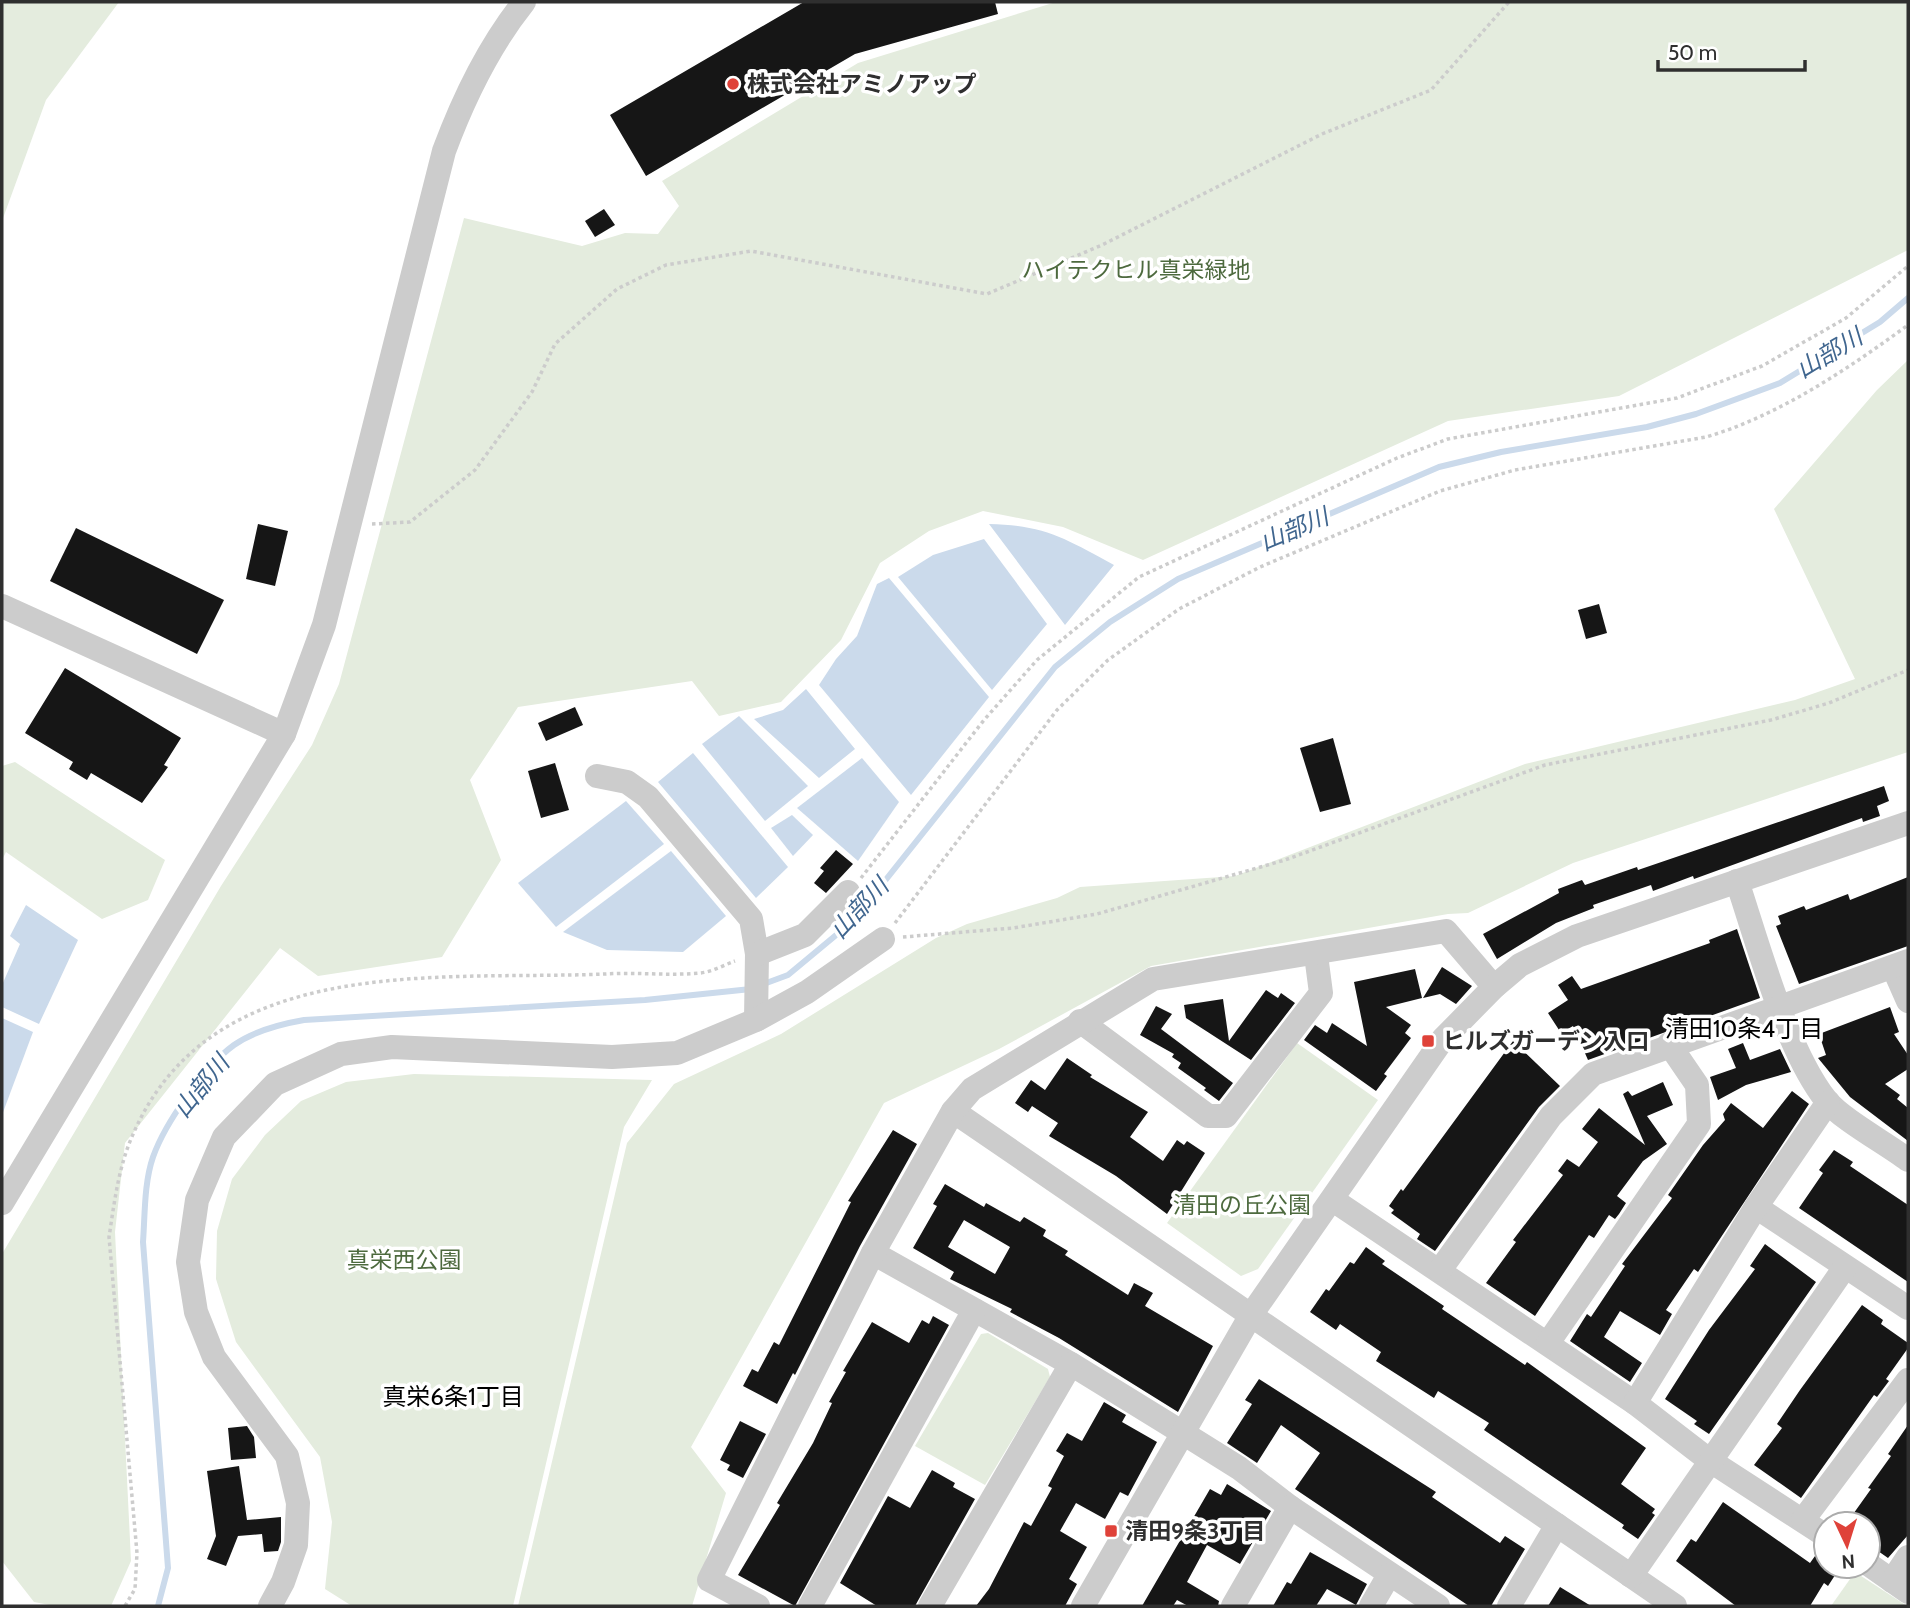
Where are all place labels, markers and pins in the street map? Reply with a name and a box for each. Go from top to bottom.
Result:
place label: 株式会社アミノアップ [747,70,977,98]
marker: 株式会社アミノアップ [725,76,741,92]
place label: ヒルズガーデン入口 [1442,1027,1649,1055]
marker: ヒルズガーデン入口 [1420,1033,1436,1049]
place label: 清田9条3丁目 [1125,1517,1265,1545]
marker: 清田9条3丁目 [1103,1523,1119,1539]

